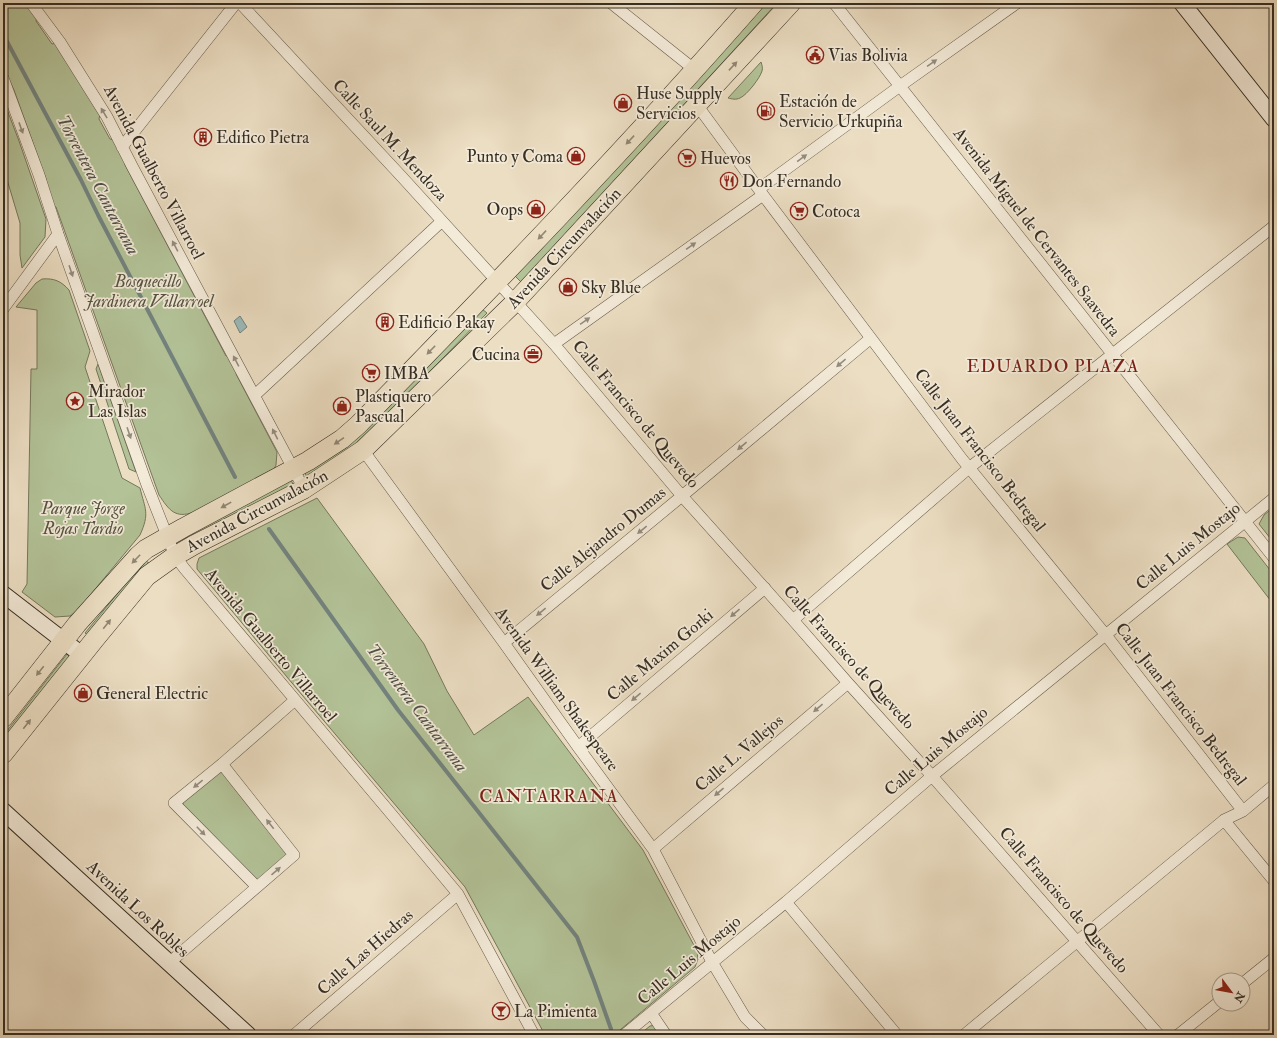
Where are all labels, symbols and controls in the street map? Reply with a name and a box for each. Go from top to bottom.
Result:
public building icon: Vias Bolivia [805,45,825,65]
place label: Vias Bolivia [828,45,909,66]
one-way arrow [926,59,937,67]
one-way arrow [728,61,738,71]
street label: Calle Saul M. Mendoza [328,75,453,206]
street label: Avenida Gualberto Villarroel [99,80,209,263]
place label: Huse Supply Servicios [636,83,723,124]
place label: Estación de Servicio Urkupiña [779,91,904,133]
shop icon: Huse Supply Servicios [613,93,633,113]
fuel station icon: Estación de Servicio Urkupiña [756,101,776,121]
one-way arrow [101,107,108,119]
water label: Torrentera Cantarrana [51,111,145,259]
one-way arrow [19,122,25,134]
street label: Avenida Miguel de Cervantes Saavedra [948,123,1126,341]
building icon: Edifico Pietra [193,127,213,147]
place label: Edifico Pietra [216,127,310,148]
one-way arrow [625,135,635,145]
place label: Punto y Coma [467,146,564,168]
shop icon: Punto y Coma [566,146,586,166]
supermarket icon: Huevos [677,148,697,168]
place label: Huevos [700,148,751,169]
one-way arrow [796,154,807,162]
restaurant icon: Don Fernando [719,171,739,191]
place label: Don Fernando [742,171,841,192]
street label: Avenida Circunvalación [502,183,626,314]
place label: Oops [487,199,523,221]
shop icon: Oops [526,199,546,219]
supermarket icon: Cotoca [789,201,809,221]
place label: Cotoca [812,201,861,222]
one-way arrow [537,230,546,240]
one-way arrow [172,240,178,252]
one-way arrow [686,242,697,250]
one-way arrow [69,265,75,277]
park label: Bosquecillo Jardinera Villarroel [83,271,215,312]
shop icon: Sky Blue [558,277,578,297]
place label: Sky Blue [581,277,641,299]
building icon: Edificio Pakay [375,312,395,332]
place label: Edificio Pakay [398,312,495,334]
one-way arrow [580,317,591,325]
street label: Calle Francisco de Quevedo [568,336,704,492]
place label: Cucina [472,344,521,365]
office icon: Cucina [523,344,543,364]
one-way arrow [426,345,436,355]
one-way arrow [233,355,240,367]
district label: EDUARDO PLAZA [967,355,1139,378]
one-way arrow [836,358,846,367]
supermarket icon: IMBA [361,363,381,383]
place label: IMBA [384,363,429,384]
street label: Calle Juan Francisco Bedregal [909,364,1051,537]
place label: Mirador Las Islas [88,381,147,422]
place label: Plastiquero Pascual [355,386,431,427]
place icon: Mirador Las Islas [65,391,85,411]
shop icon: Plastiquero Pascual [332,396,352,416]
one-way arrow [126,428,132,440]
one-way arrow [272,428,278,439]
one-way arrow [334,437,344,445]
one-way arrow [736,442,747,451]
street label: Avenida Circunvalación [181,465,332,558]
street label: Calle Alejandro Dumas [536,482,670,596]
street label: Calle Luis Mostajo [1131,497,1245,595]
park label: Parque Jorge Rojas Tardio [40,498,125,539]
one-way arrow [220,501,231,508]
one-way arrow [636,525,647,534]
one-way arrow [131,554,141,564]
street label: Avenida Gualberto Villarroel [200,563,342,727]
street label: Calle Francisco de Quevedo [779,581,919,733]
street label: Avenida William Shakespeare [489,602,624,776]
street label: Calle Maxim Gorki [603,604,718,706]
one-way arrow [536,608,547,617]
one-way arrow [730,609,740,618]
street label: Calle Juan Francisco Bedregal [1110,618,1252,791]
one-way arrow [102,619,111,630]
water label: Torrentera Cantarrana [361,639,473,777]
one-way arrow [36,665,45,676]
shop icon: General Electric [73,683,93,703]
place label: General Electric [96,683,208,704]
one-way arrow [631,693,641,702]
street label: Calle Luis Mostajo [880,702,992,800]
one-way arrow [813,704,823,713]
street label: Calle L. Vallejos [690,710,788,796]
one-way arrow [23,718,32,729]
one-way arrow [192,779,203,788]
district label: CANTARRANA [479,785,619,808]
one-way arrow [713,788,724,797]
one-way arrow [265,819,274,830]
street label: Calle Francisco de Quevedo [995,823,1133,977]
one-way arrow [196,826,206,836]
street label: Avenida Los Robles [82,855,194,962]
one-way arrow [270,867,281,876]
street label: Calle Las Hiedras [313,904,417,999]
street label: Calle Luis Mostajo [633,911,745,1009]
north arrow [1211,972,1251,1012]
text: N [1230,989,1248,1006]
bar icon: La Pimienta [491,1001,511,1021]
place label: La Pimienta [514,1001,598,1022]

